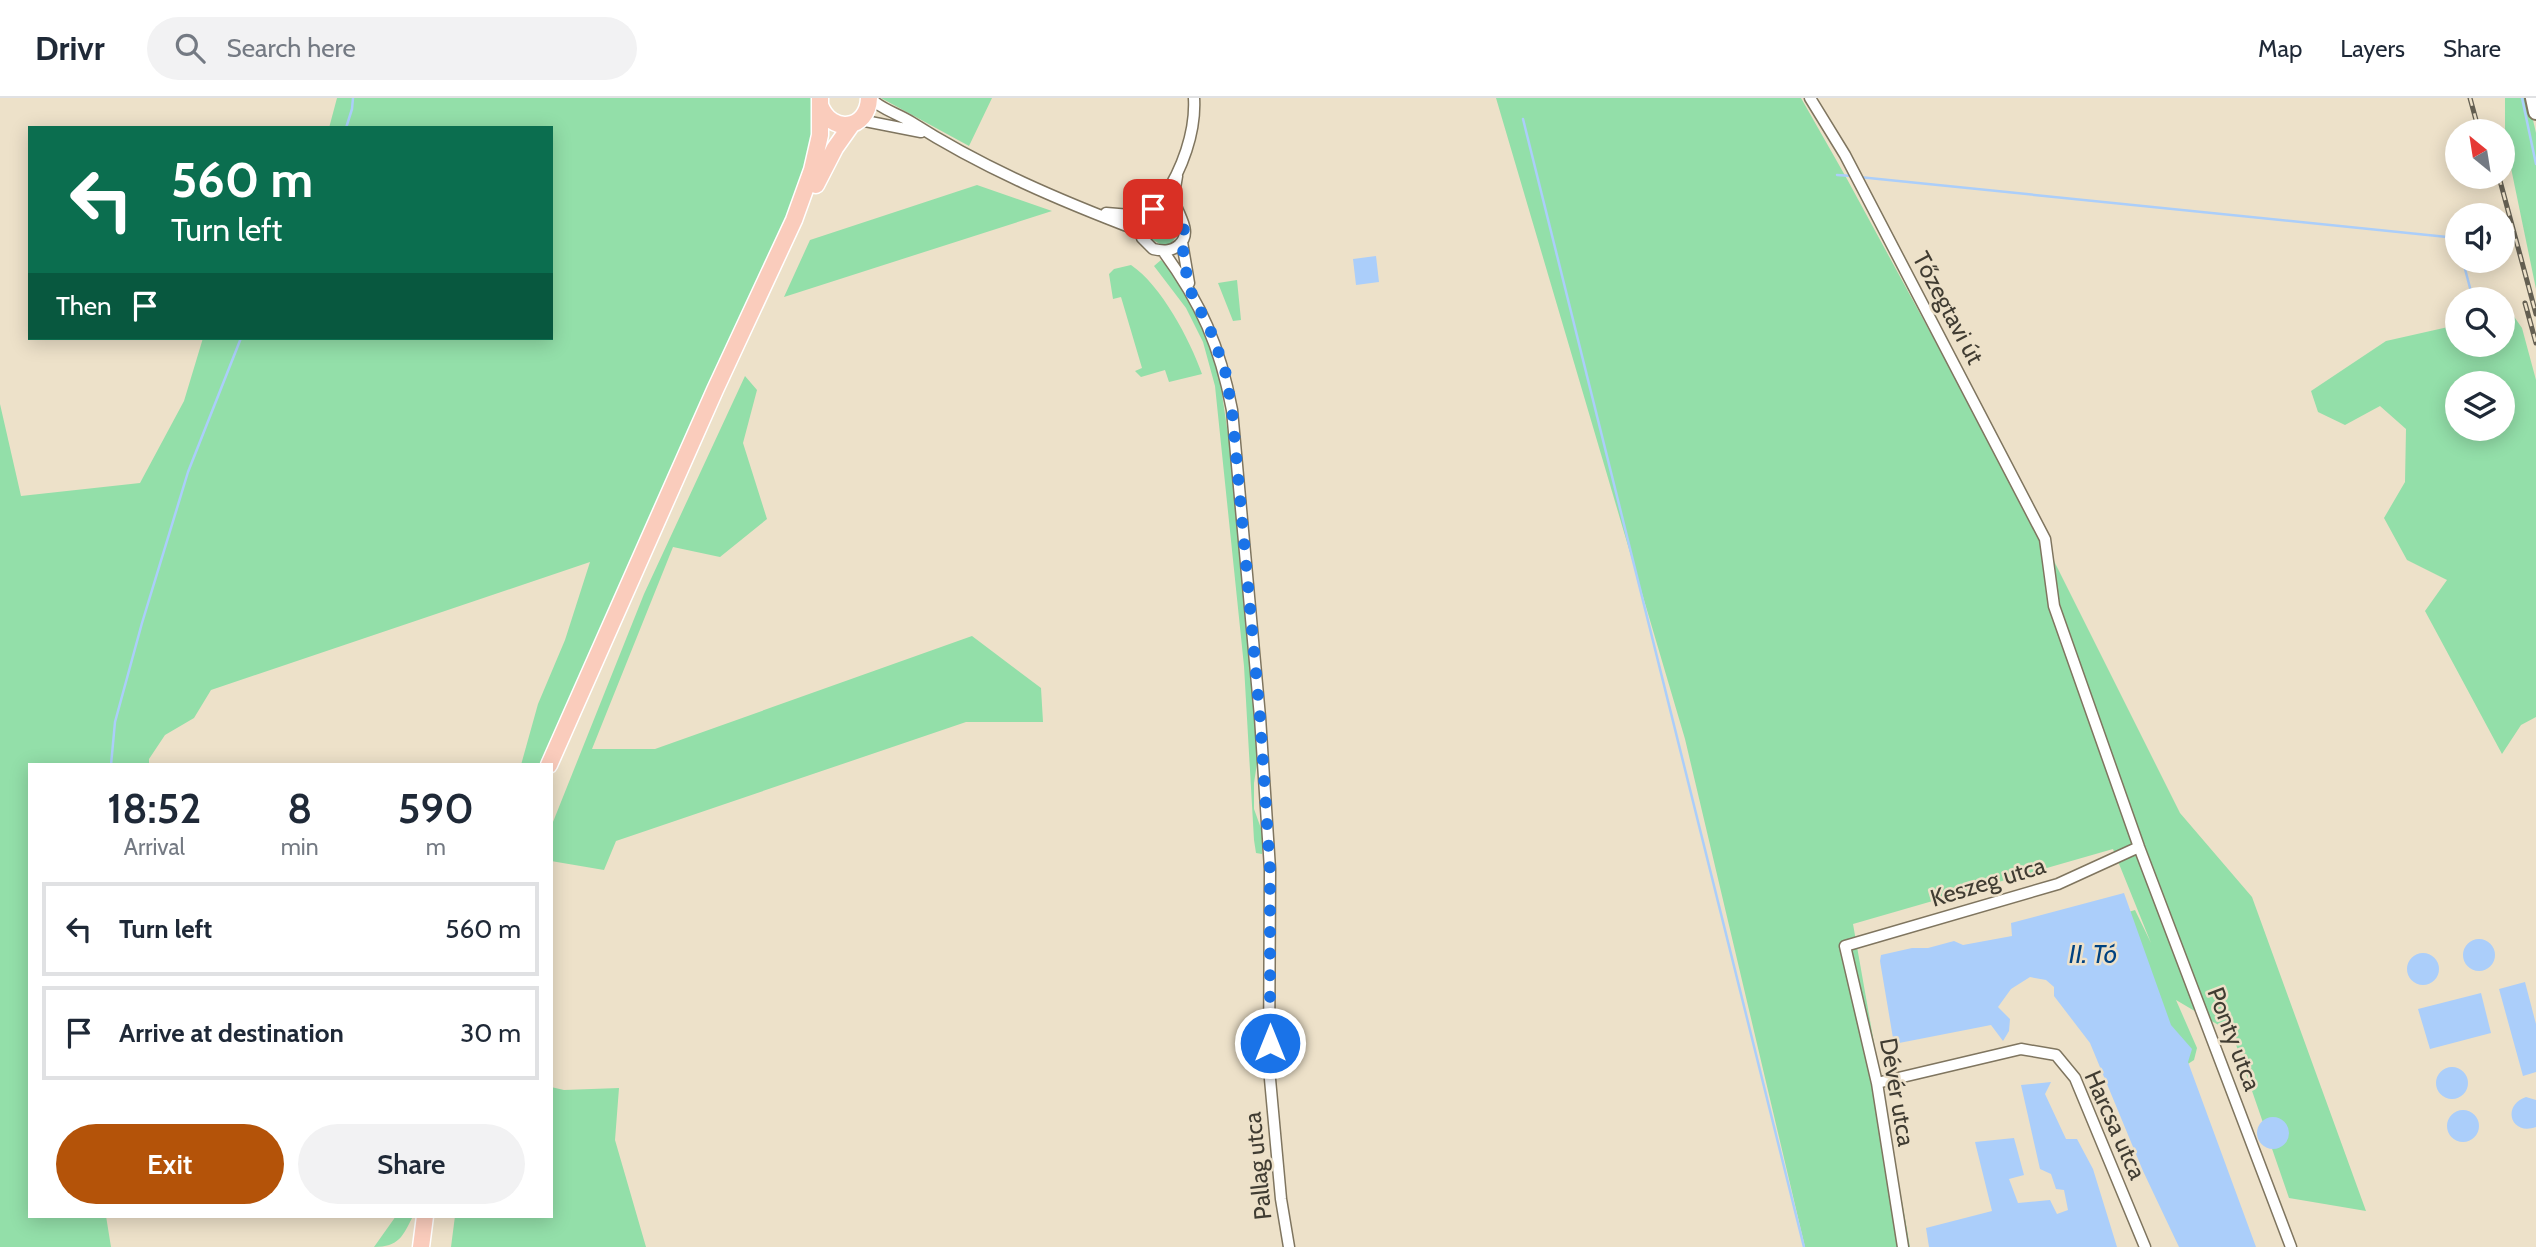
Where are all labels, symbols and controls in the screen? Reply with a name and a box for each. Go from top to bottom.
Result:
search box [147,17,637,80]
text: Drivr [35,28,105,68]
icon: search [171,29,209,67]
text: Search here [227,32,356,64]
text: Map [2258,34,2302,63]
text: Layers [2340,34,2405,63]
text: Share [2443,34,2501,63]
north arrow [2445,119,2515,189]
map controls [2445,119,2515,441]
text: 560 m [171,150,313,209]
icon: left [56,154,147,245]
pin [1123,179,1183,239]
icon: arrive [1134,190,1172,228]
button: sound [2445,203,2515,273]
text: Turn left [171,210,282,249]
street label: Tőzegtavi út [1907,246,1990,369]
icon: arrive [126,287,164,325]
button: search [2445,287,2515,357]
text: Then [56,290,112,322]
button: layers [2445,371,2515,441]
text: 18:52 [107,782,201,834]
text: 8 [287,782,312,834]
text: 590 [398,782,474,834]
text: Arrival [124,833,185,861]
text: min [281,833,319,861]
text: m [426,833,446,861]
street label: Keszeg utca [1927,850,2049,913]
icon: left [60,910,98,948]
text: Turn left [119,913,212,945]
text: 560 m [445,913,521,945]
water label: II. Tó [2069,938,2117,970]
street label: Ponty utca [2201,983,2268,1095]
position arrow [1233,1006,1307,1080]
icon: arrive [60,1014,98,1052]
text: Arrive at destination [119,1017,344,1049]
text: 30 m [460,1017,521,1049]
street label: Dévér utca [1874,1036,1921,1149]
street label: Harcsa utca [2079,1066,2153,1184]
street label: Pallag utca [1237,1110,1278,1221]
button: Exit [56,1124,284,1204]
button: Share [298,1124,525,1204]

